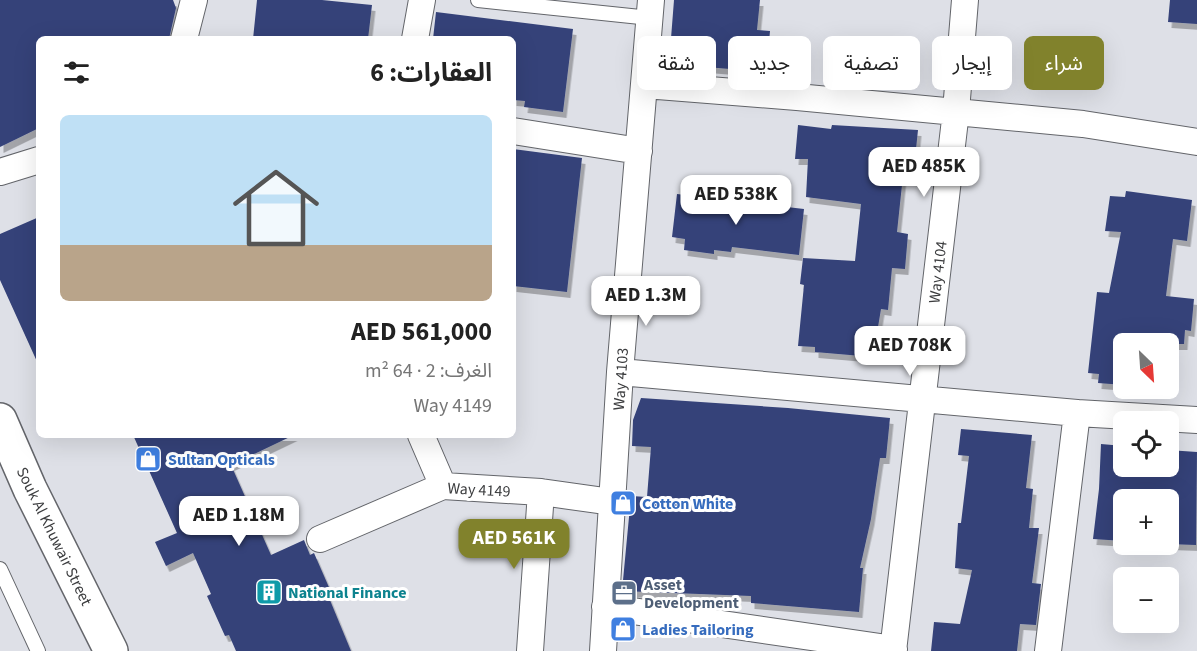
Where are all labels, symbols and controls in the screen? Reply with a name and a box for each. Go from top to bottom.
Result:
chip: شقة [637,36,716,90]
chip: جديد [728,36,811,90]
chip: تصفية [823,36,920,90]
chip: إيجار [932,36,1012,90]
chip: شراء [1024,36,1104,90]
text: العقارات: 6 [370,54,492,91]
icon: filters [60,56,93,89]
pin: AED 485K [862,147,986,198]
text: AED 485K [882,152,966,180]
icon: home [222,154,330,262]
pin: AED 538K [674,175,798,226]
text: AED 538K [694,180,778,208]
street label: Way 4104 [923,240,953,305]
pin: AED 1.3M [584,276,708,327]
text: AED 1.3M [605,281,687,309]
text: AED 561,000 [351,313,492,350]
pin: AED 708K [848,326,972,377]
text: AED 708K [868,331,952,359]
north arrow [1113,333,1179,399]
map controls [1113,333,1179,633]
street label: Way 4103 [608,347,634,411]
text: الغرف: 2 · 64 m² [365,357,492,385]
text: Way 4149 [413,392,492,420]
button: locate [1113,411,1179,477]
shop icon: Sultan Opticals [133,444,163,474]
place label: Sultan Opticals [168,449,275,471]
street label: Souk Al Khuwair Street [11,463,98,610]
street label: Way 4149 [447,477,511,503]
shop icon: Cotton White [608,488,638,518]
button: + [1113,489,1179,555]
place label: Cotton White [642,493,733,515]
pin: AED 1.18M [170,496,308,547]
text: AED 1.18M [193,501,285,529]
pin: AED 561K [452,519,576,570]
text: AED 561K [472,524,556,552]
button: − [1113,567,1179,633]
place label: Asset Development [643,574,739,614]
building icon: National Finance [254,577,284,607]
office icon: Asset Development [609,578,639,608]
place label: National Finance [288,582,406,604]
shop icon: Ladies Tailoring [608,614,638,644]
place label: Ladies Tailoring [642,619,754,641]

